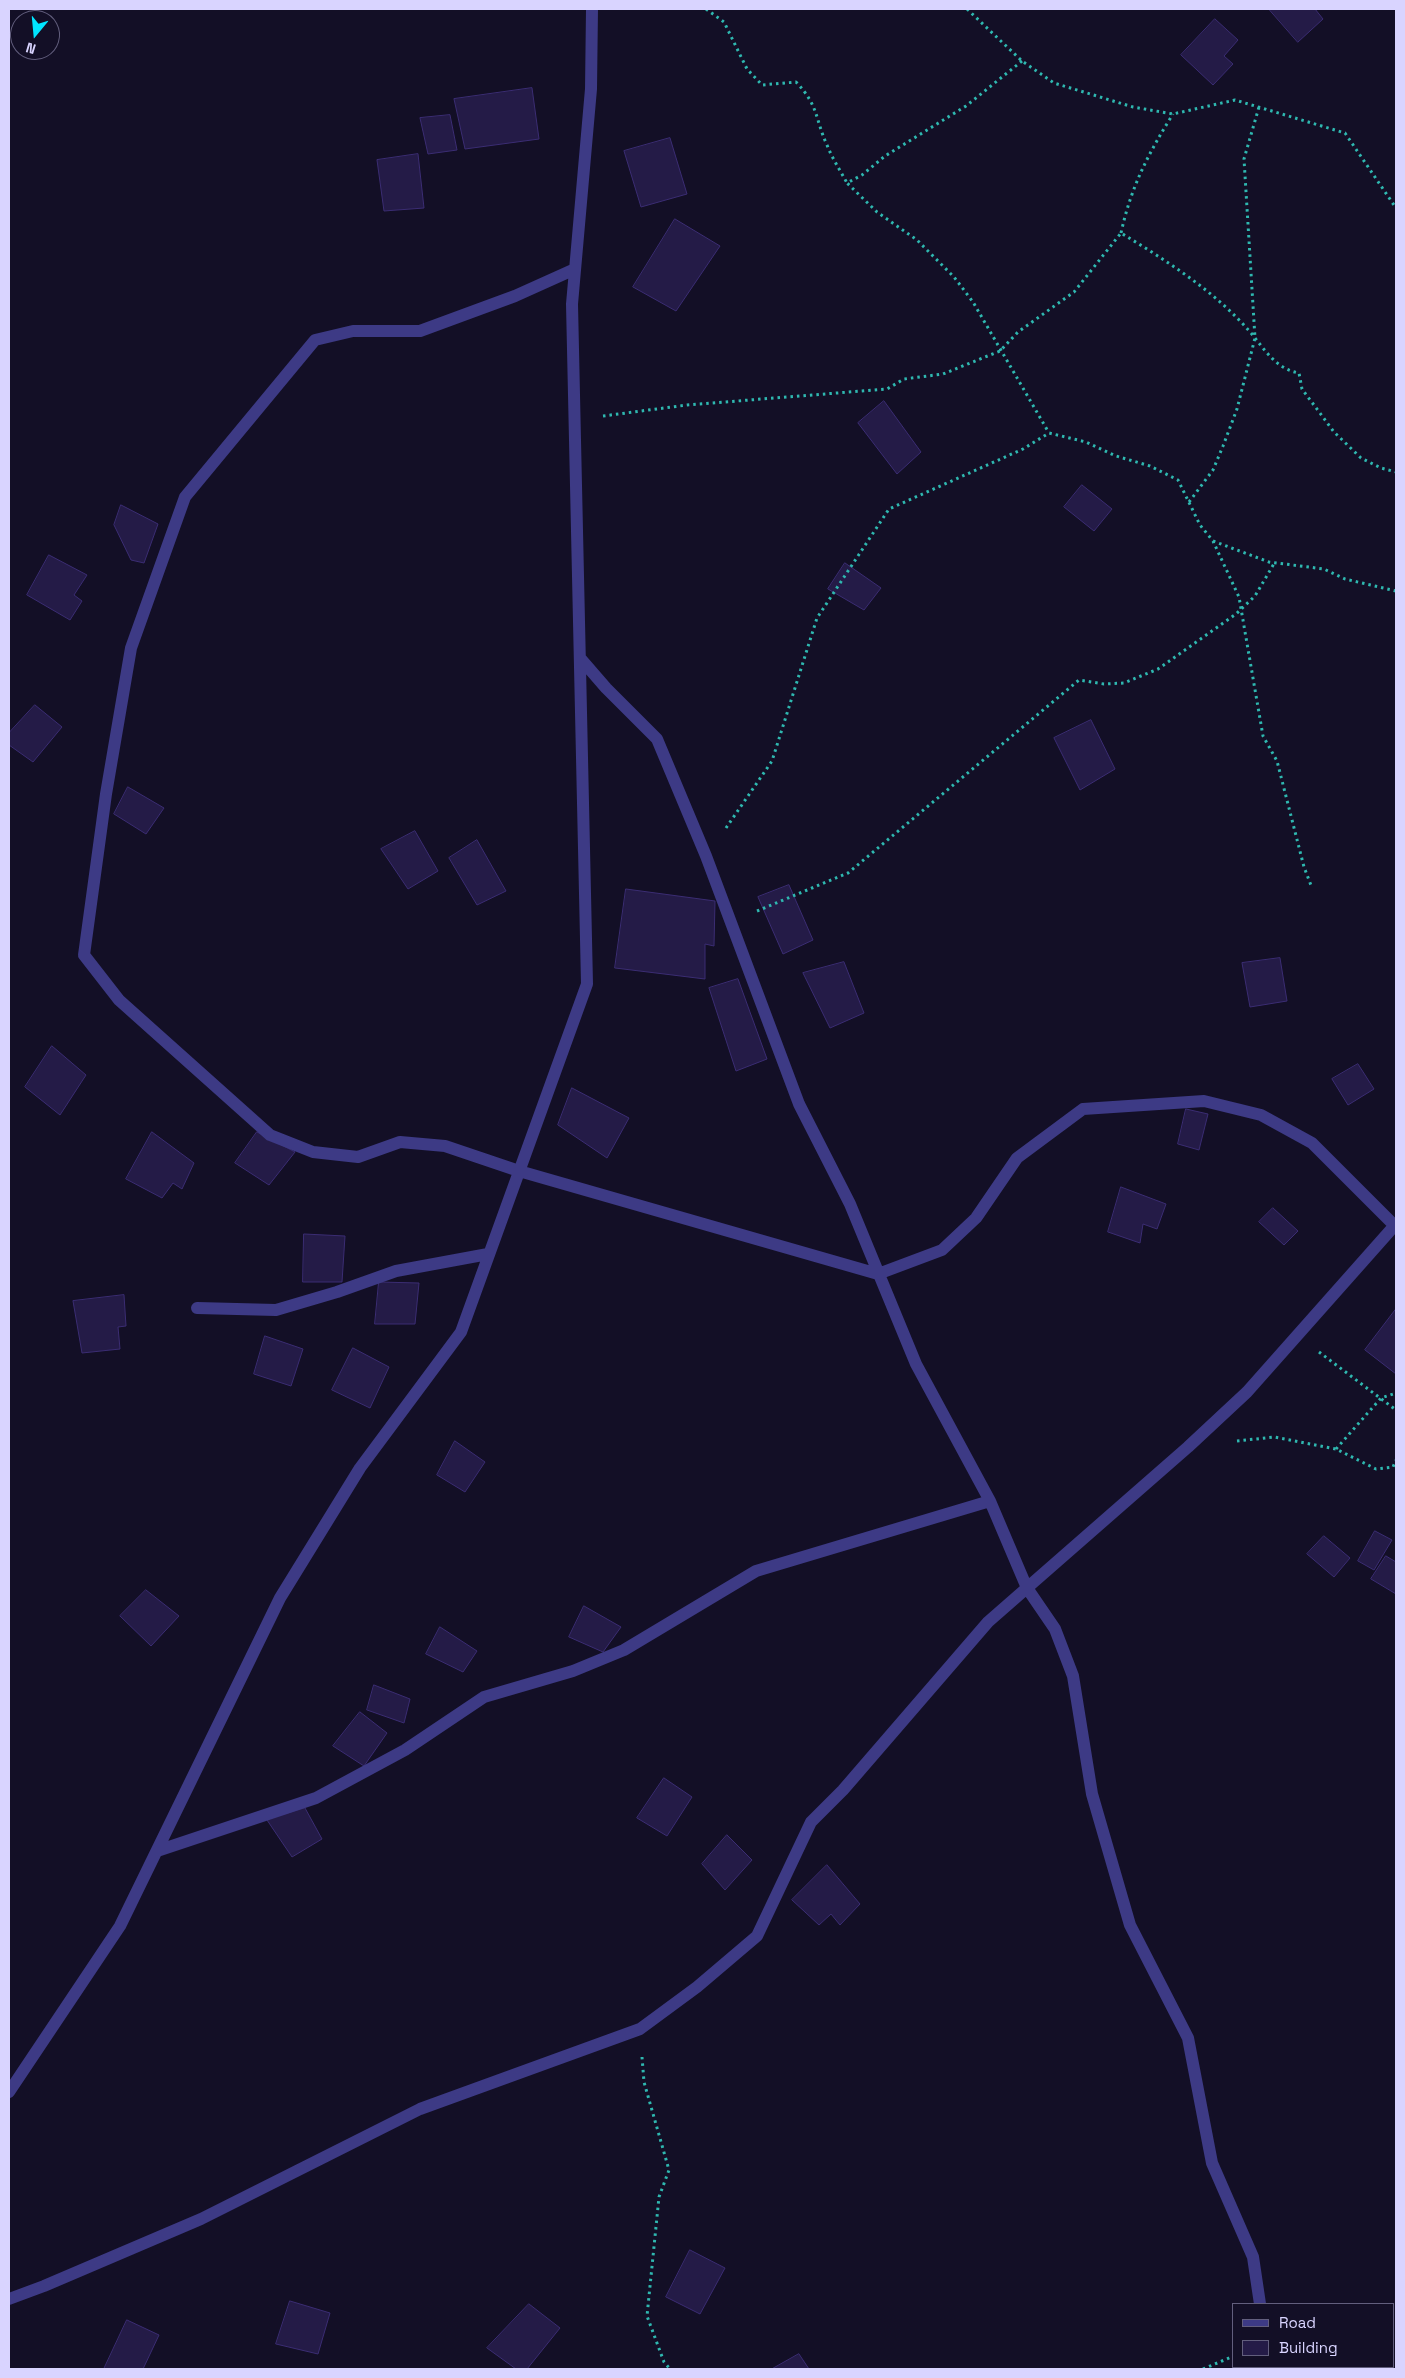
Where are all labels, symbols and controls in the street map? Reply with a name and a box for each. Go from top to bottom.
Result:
north arrow [10,10,60,60]
text: N [24,38,38,58]
legend [1232,2303,1395,2368]
text: Road [1279,2313,1316,2332]
text: Building [1279,2338,1338,2357]

